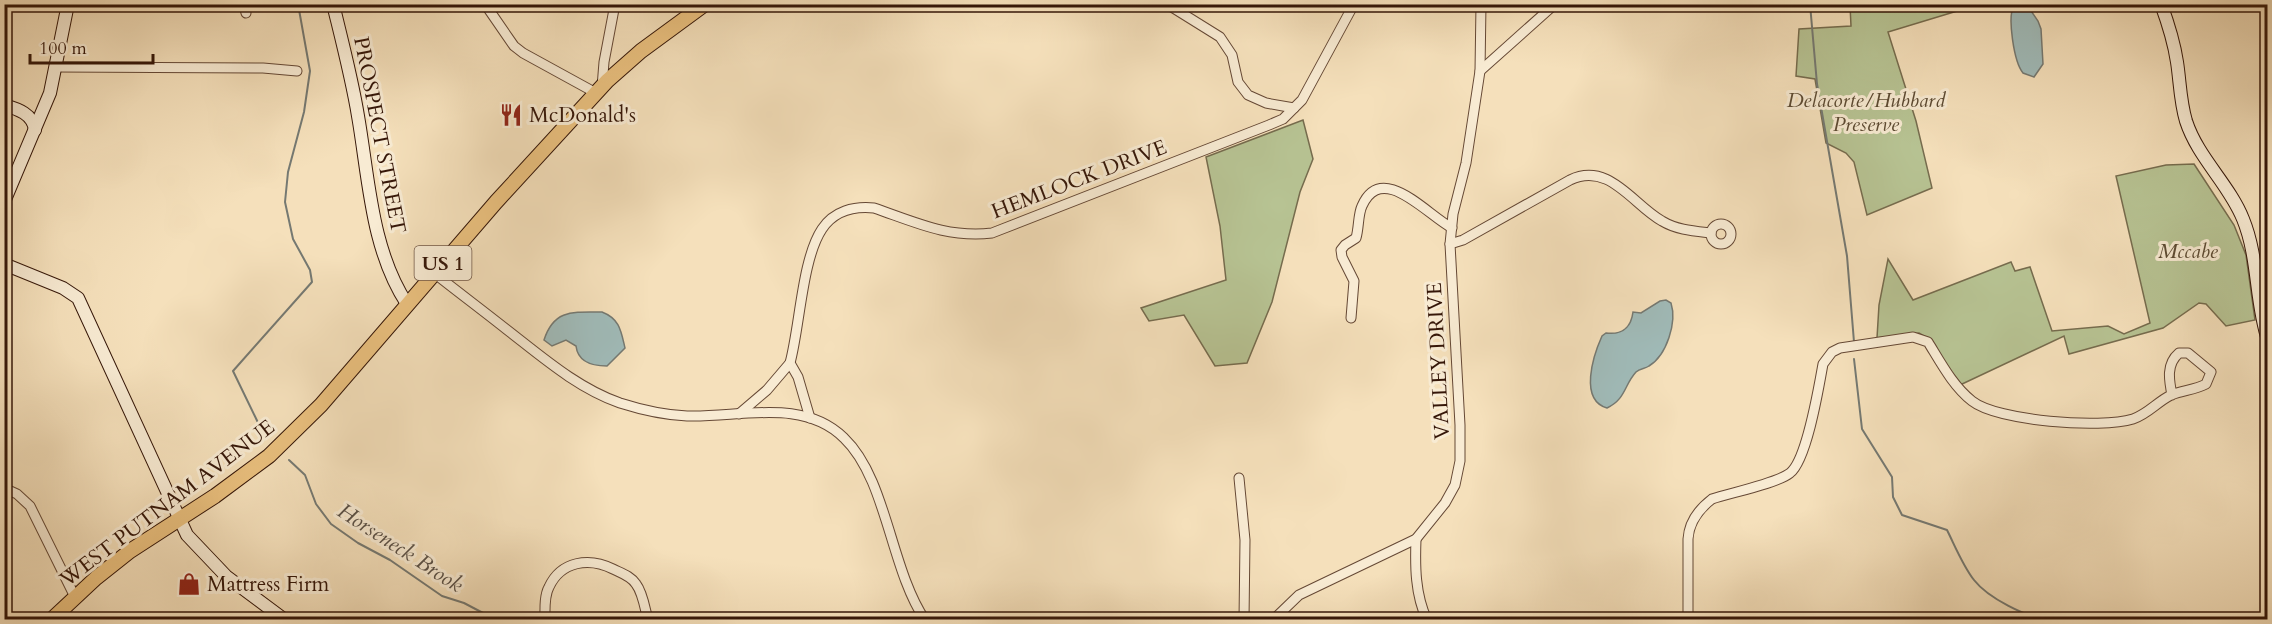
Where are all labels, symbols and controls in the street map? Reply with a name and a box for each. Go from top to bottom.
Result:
scale bar [30,27,153,65]
street label: PROSPECT STREET [346,34,413,236]
text: 100 m [39,36,87,61]
park label: Delacorte/Hubbard Preserve [1787,86,1946,139]
place label: McDonald's [529,101,636,130]
restaurant icon: McDonald's [498,102,524,128]
street label: HEMLOCK DRIVE [987,133,1171,226]
park label: Mccabe [2158,237,2219,266]
road number: US 1 [414,246,472,280]
street label: VALLEY DRIVE [1420,282,1457,440]
street label: WEST PUTNAM AVENUE [53,413,281,595]
water label: Horseneck Brook [332,496,469,600]
place label: Mattress Firm [207,570,330,599]
shop icon: Mattress Firm [176,571,202,597]

